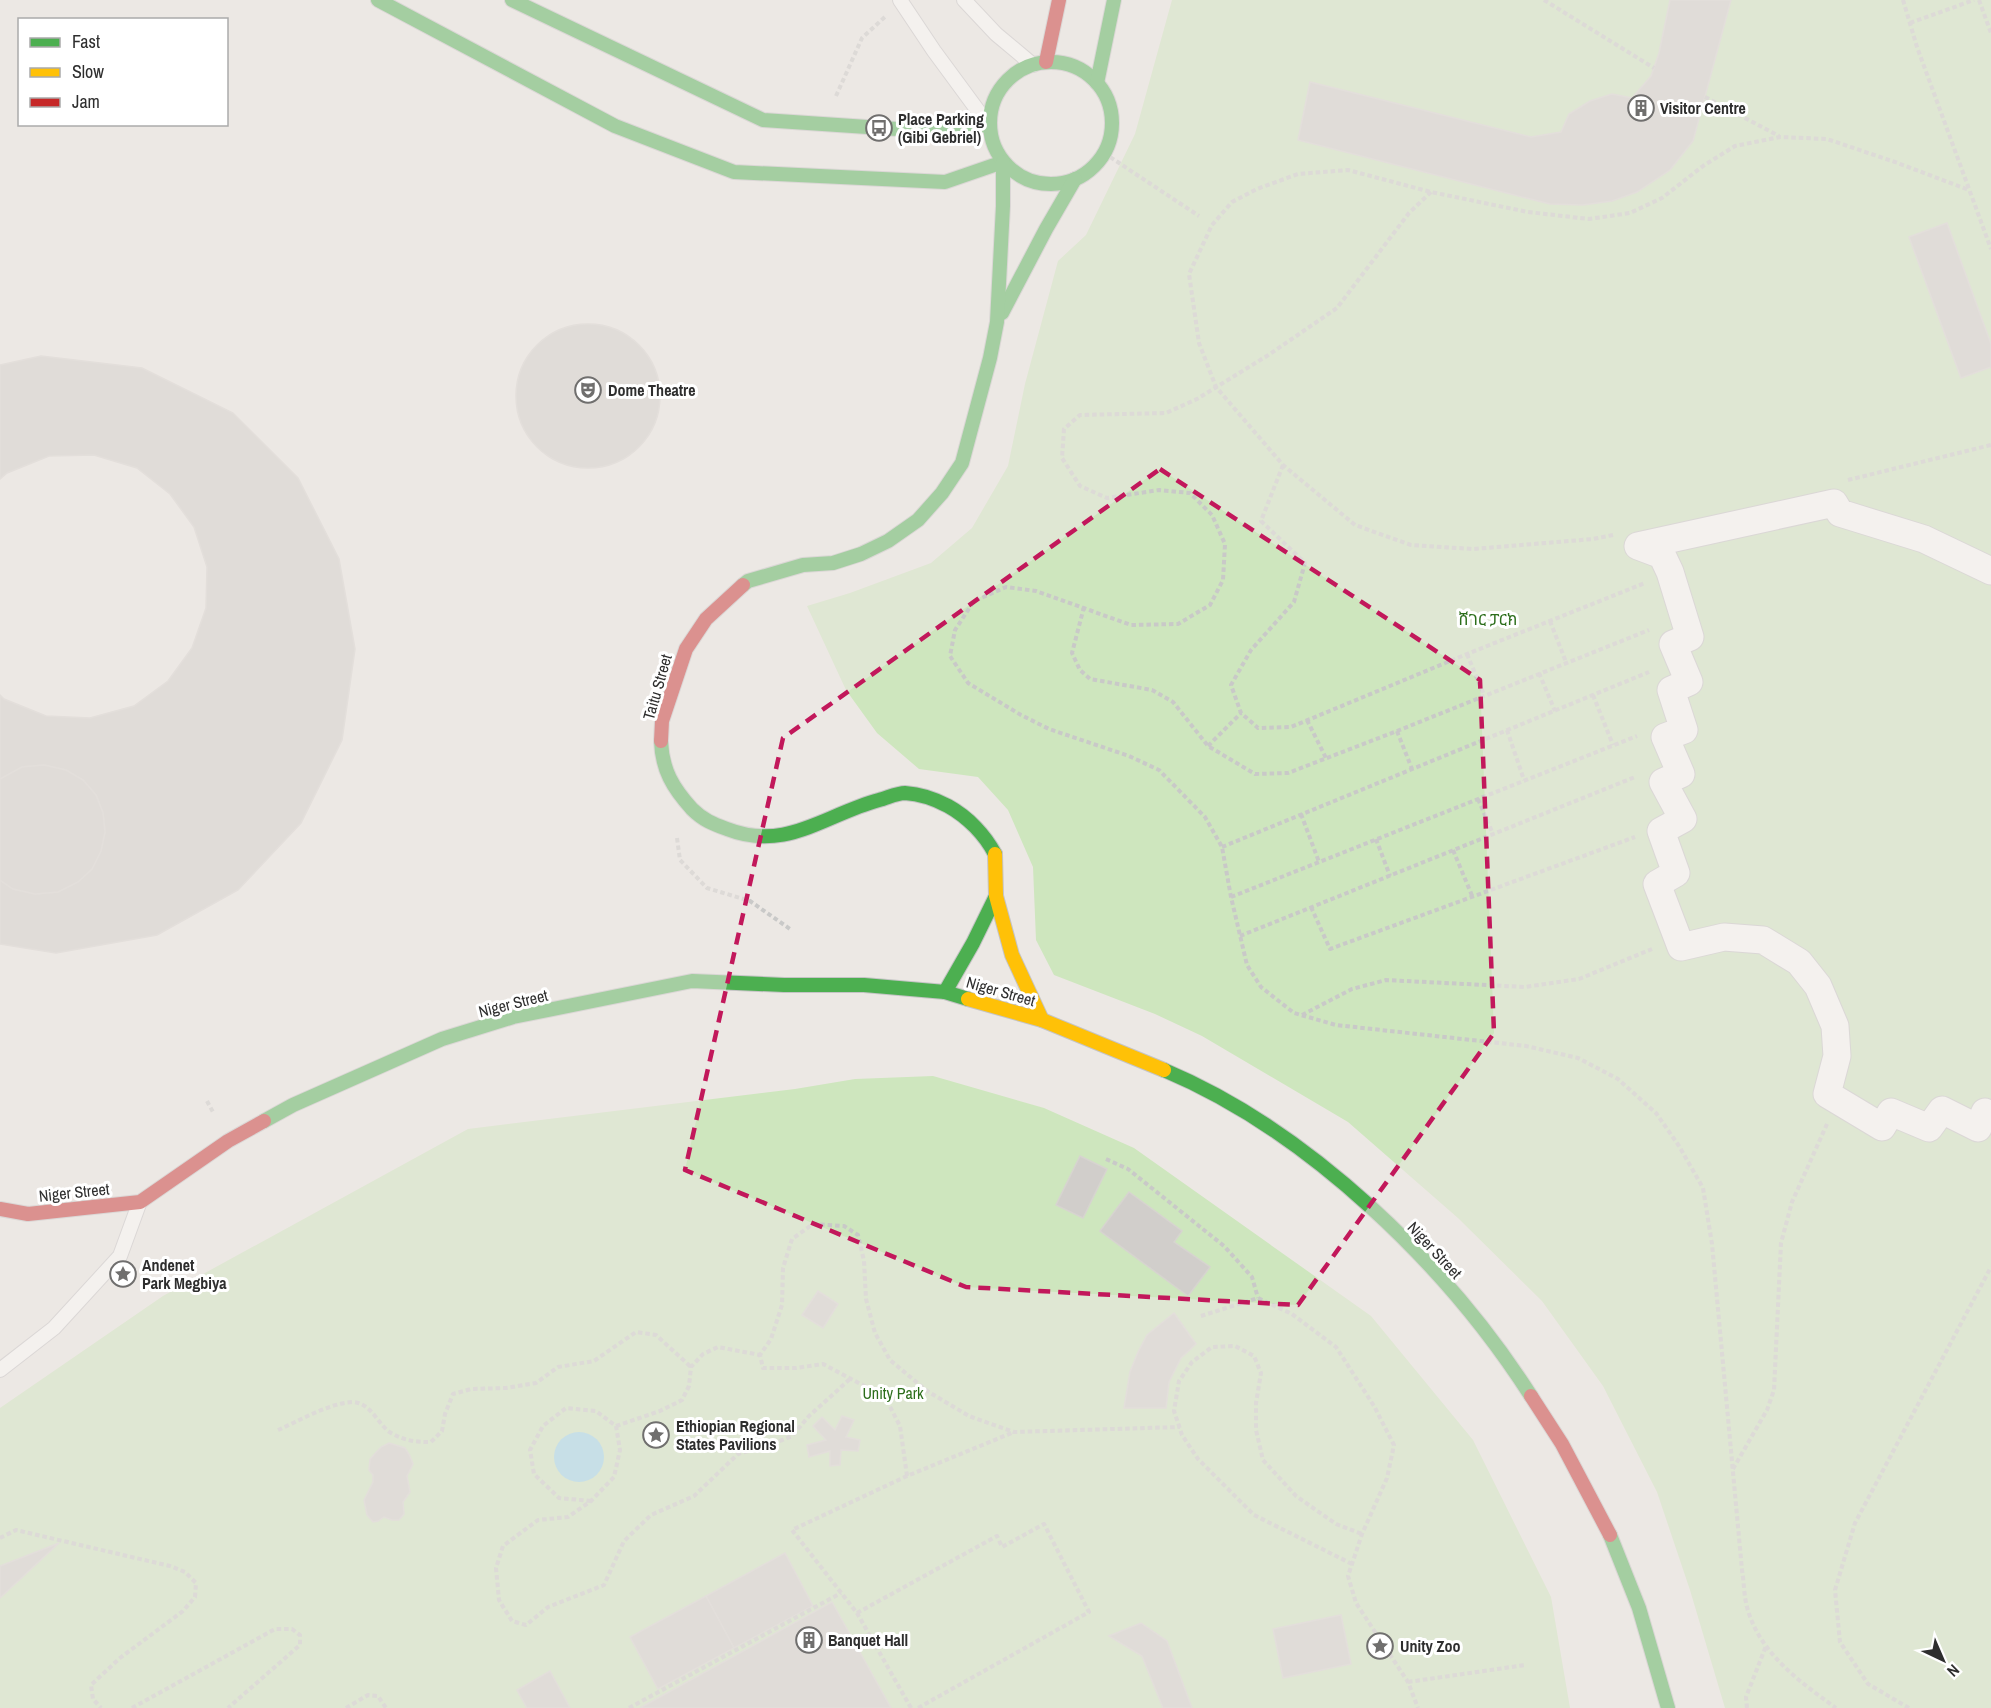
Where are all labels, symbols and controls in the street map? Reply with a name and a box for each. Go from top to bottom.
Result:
legend [18,18,228,126]
text: Fast [72,29,100,54]
text: Slow [72,59,104,84]
text: Jam [72,89,100,114]
building icon: Visitor Centre [1626,93,1656,123]
place label: Visitor Centre [1660,97,1746,119]
place label: Place Parking (Gibi Gebriel) [898,108,984,148]
bus stop icon: Place Parking (Gibi Gebriel) [864,113,894,143]
theatre icon: Dome Theatre [573,375,603,405]
place label: Dome Theatre [608,379,696,401]
park label: ሸገር ፓርክ [1458,608,1518,630]
street label: Taitu Street [637,651,677,722]
street label: Niger Street [964,971,1038,1011]
street label: Niger Street [476,984,550,1022]
street label: Niger Street [38,1177,111,1207]
street label: Niger Street [1403,1217,1467,1284]
place label: Andenet Park Megbiya [142,1254,227,1294]
place icon: Andenet Park Megbiya [108,1259,138,1289]
park label: Unity Park [862,1382,924,1404]
place label: Ethiopian Regional States Pavilions [676,1415,795,1455]
place icon: Ethiopian Regional States Pavilions [641,1420,671,1450]
building icon: Banquet Hall [794,1625,824,1655]
place label: Banquet Hall [828,1629,908,1651]
north arrow [1913,1630,1973,1690]
place icon: Unity Zoo [1365,1631,1395,1661]
place label: Unity Zoo [1400,1635,1461,1657]
text: N [1942,1660,1964,1682]

